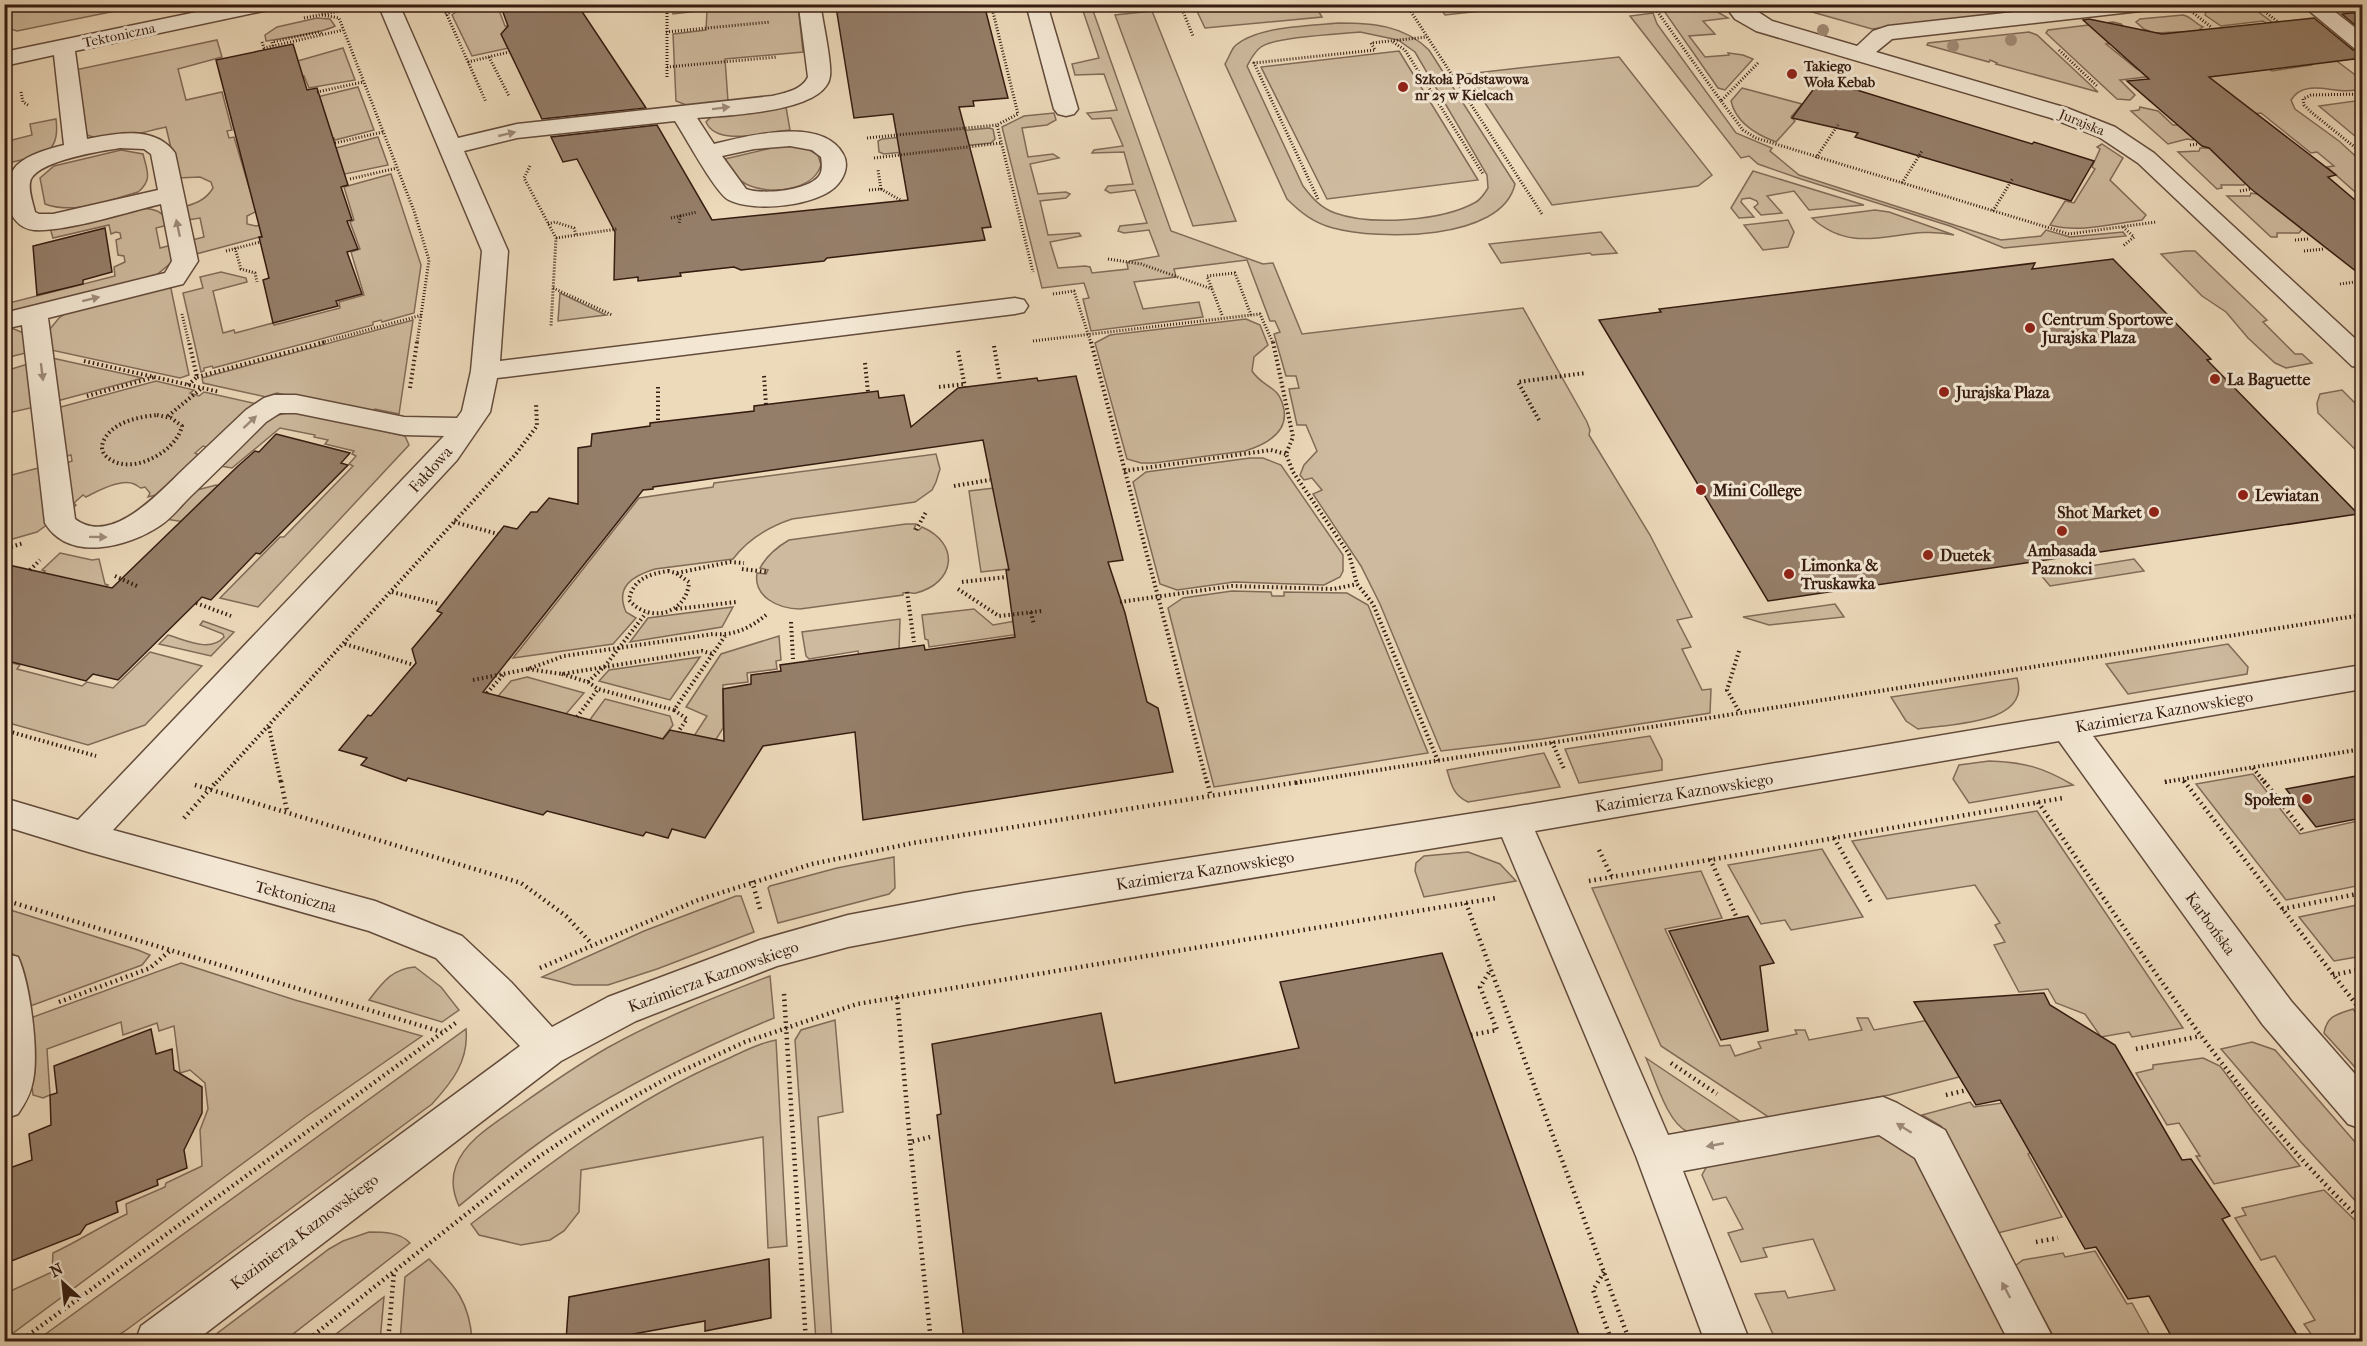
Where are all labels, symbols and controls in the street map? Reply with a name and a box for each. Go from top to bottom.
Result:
street label: Tektoniczna [81,19,157,51]
place label: Takiego Woła Kebab [1803,58,1876,91]
marker: Takiego Woła Kebab [1785,67,1799,81]
place label: Szkoła Podstawowa nr 25 w Kielcach [1414,71,1529,104]
marker: Szkoła Podstawowa nr 25 w Kielcach [1396,80,1410,94]
one-way arrow [712,104,731,113]
street label: Jurajska [2056,105,2108,139]
one-way arrow [498,128,516,138]
one-way arrow [172,219,182,237]
one-way arrow [82,294,100,303]
place label: Centrum Sportowe Jurajska Plaza [2040,310,2173,348]
marker: Centrum Sportowe Jurajska Plaza [2023,321,2037,335]
one-way arrow [37,362,46,381]
place label: La Baguette [2227,370,2310,390]
marker: La Baguette [2208,372,2222,386]
place label: Jurajska Plaza [1954,383,2051,403]
marker: Jurajska Plaza [1937,385,1951,399]
one-way arrow [242,415,257,429]
street label: Fałdowa [405,442,457,496]
place label: Mini College [1712,481,1802,501]
marker: Mini College [1694,483,1708,497]
place label: Lewiatan [2255,486,2320,505]
marker: Lewiatan [2236,488,2250,502]
place label: Shot Market [2057,503,2142,522]
marker: Shot Market [2147,505,2161,519]
marker: Ambasada Paznokci [2055,524,2069,538]
one-way arrow [88,532,107,542]
place label: Ambasada Paznokci [2027,541,2097,578]
place label: Duetek [1940,546,1992,565]
marker: Duetek [1921,548,1935,562]
place label: Limonka & Truskawka [1800,556,1878,593]
marker: Limonka & Truskawka [1782,567,1796,581]
street label: Kazimierza Kaznowskiego [2074,687,2254,736]
street label: Kazimierza Kaznowskiego [1594,769,1774,816]
place label: Społem [2245,790,2296,810]
marker: Społem [2300,792,2314,806]
street label: Kazimierza Kaznowskiego [1115,847,1295,894]
street label: Tektoniczna [253,876,339,917]
street label: Karbońska [2181,888,2240,959]
street label: Kazimierza Kaznowskiego [625,937,801,1016]
one-way arrow [1896,1123,1912,1134]
one-way arrow [1705,1141,1724,1150]
street label: Kazimierza Kaznowskiego [227,1170,382,1293]
north arrow [33,1253,93,1313]
text: N [47,1258,67,1281]
one-way arrow [2001,1281,2011,1298]

